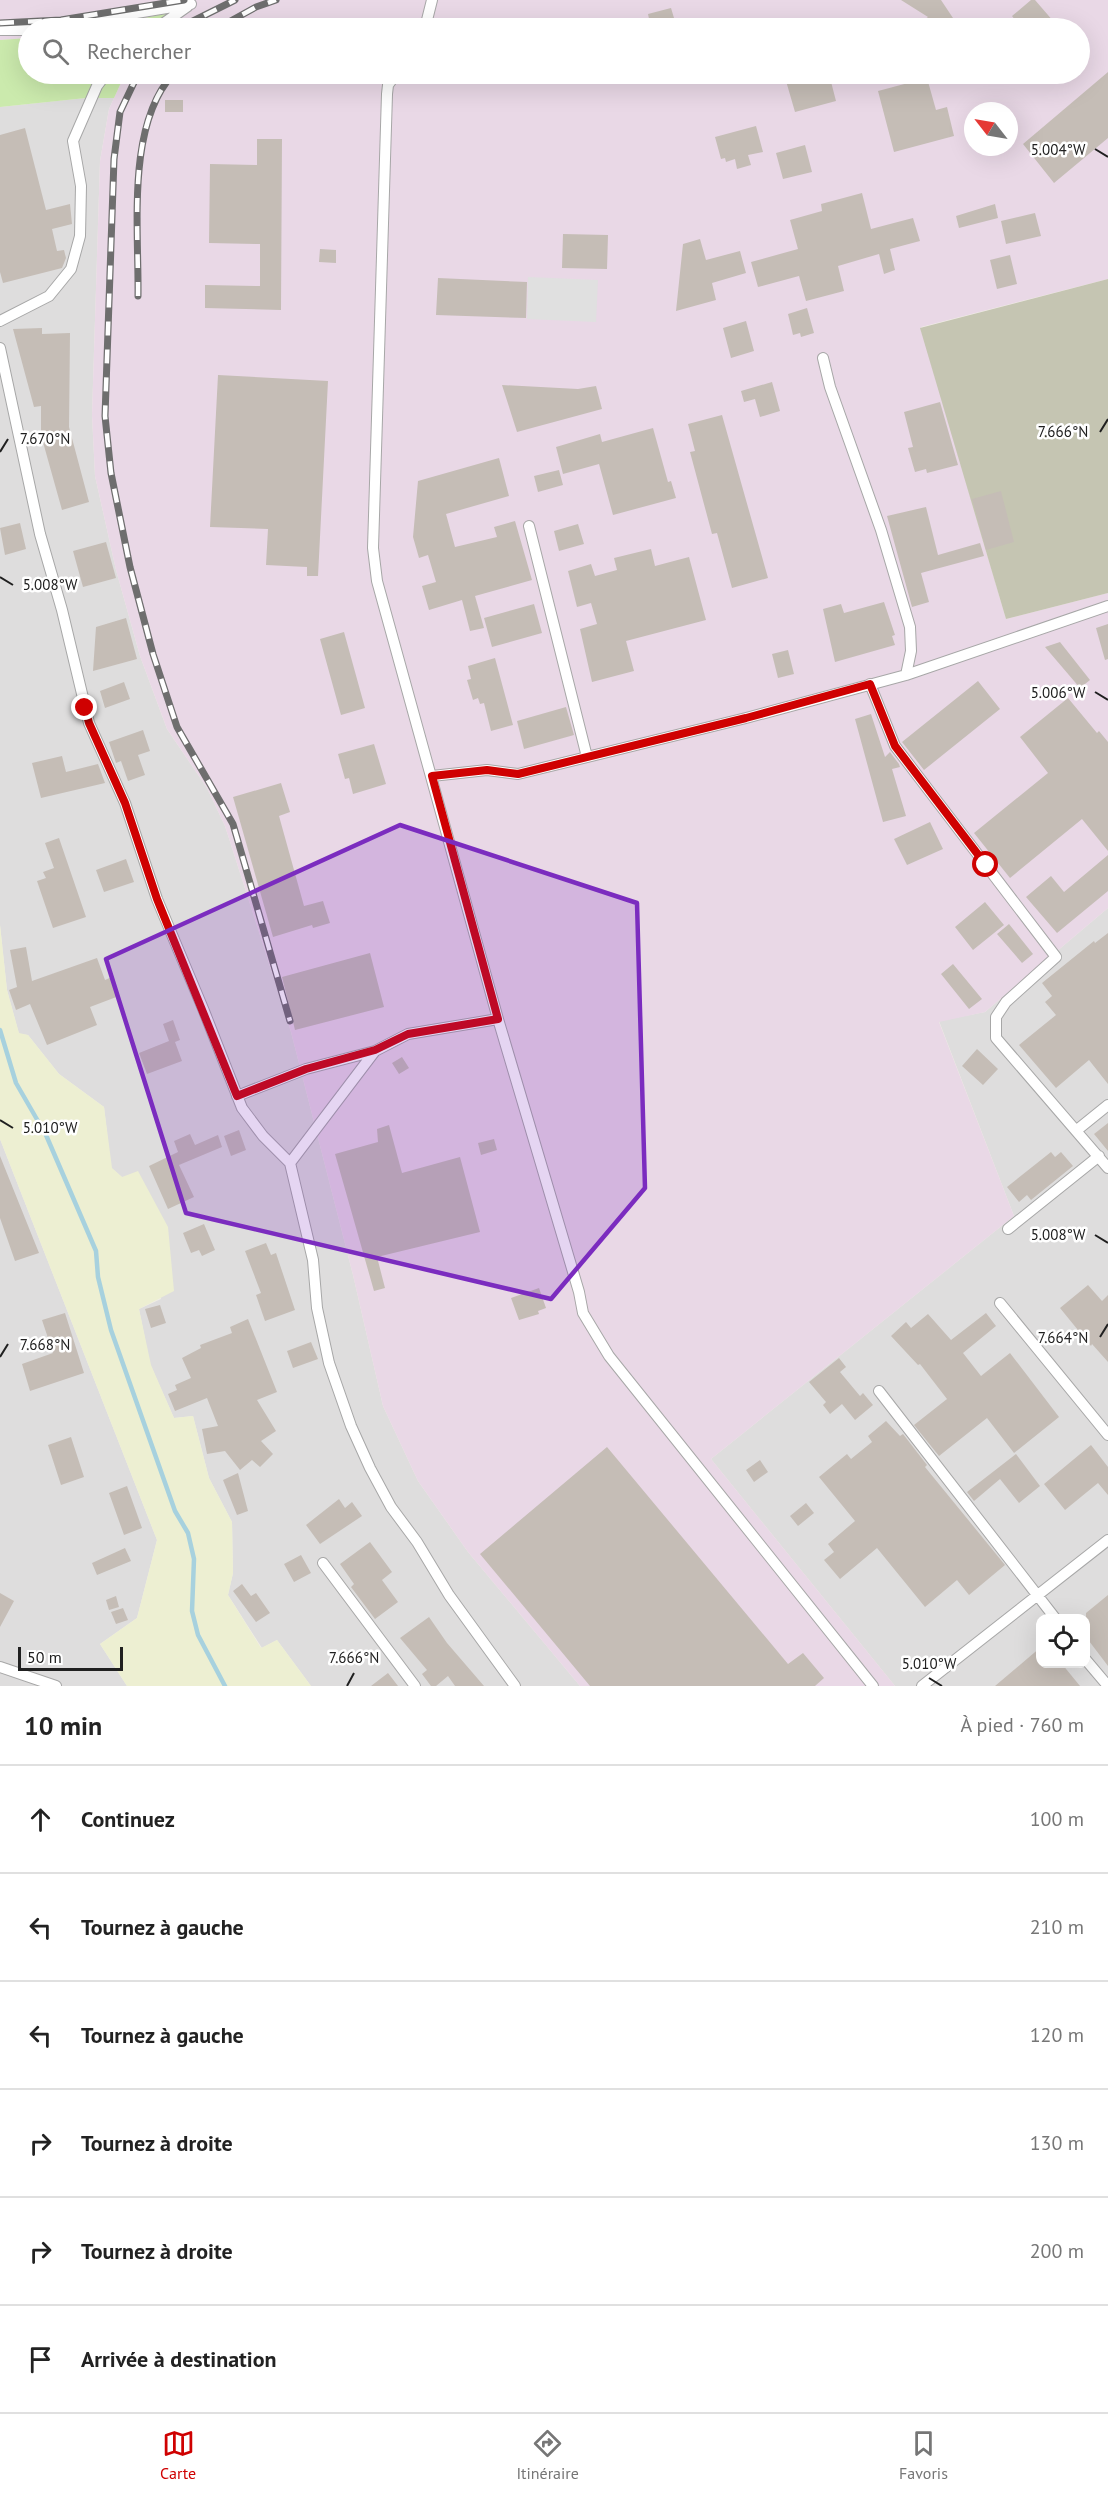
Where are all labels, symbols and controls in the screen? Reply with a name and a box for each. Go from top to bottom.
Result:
search box [18,18,1090,84]
icon: search [39,35,72,68]
text: Rechercher [87,37,191,65]
north arrow [964,102,1018,156]
text: 5.004°W [1031,140,1086,159]
text: 7.666°N [1038,422,1088,441]
text: 7.670°N [20,429,70,448]
text: 5.008°W [23,575,78,594]
text: 5.006°W [1031,683,1086,702]
route end [71,694,97,720]
route start [972,851,998,877]
text: 5.010°W [23,1118,78,1137]
text: 5.008°W [1031,1225,1086,1244]
text: 7.664°N [1038,1328,1088,1347]
text: 7.668°N [20,1335,70,1354]
map controls [1036,1614,1090,1668]
button: locate [1036,1614,1090,1668]
scale bar [18,1644,123,1672]
text: 50 m [27,1647,62,1667]
text: 7.666°N [329,1648,379,1667]
text: 5.010°W [902,1654,957,1673]
text: 10 min [24,1709,102,1742]
text: À pied · 760 m [960,1712,1084,1738]
icon: ahead [24,1803,57,1836]
text: Continuez [81,1805,175,1833]
text: 100 m [1030,1806,1084,1832]
icon: left [24,1911,57,1944]
text: Tournez à gauche [81,1913,244,1941]
text: 210 m [1030,1914,1084,1940]
icon: left [24,2019,57,2052]
text: Tournez à gauche [81,2021,244,2049]
text: 120 m [1030,2022,1084,2048]
icon: right [24,2127,57,2160]
text: Tournez à droite [81,2129,233,2157]
text: 130 m [1030,2130,1084,2156]
icon: right [24,2235,57,2268]
text: Tournez à droite [81,2237,233,2265]
text: 200 m [1030,2238,1084,2264]
icon: arrive [24,2343,57,2376]
text: Arrivée à destination [81,2345,277,2373]
tab: Carte [160,2427,196,2483]
tab: Itinéraire [516,2427,579,2483]
tab: Favoris [899,2427,948,2483]

